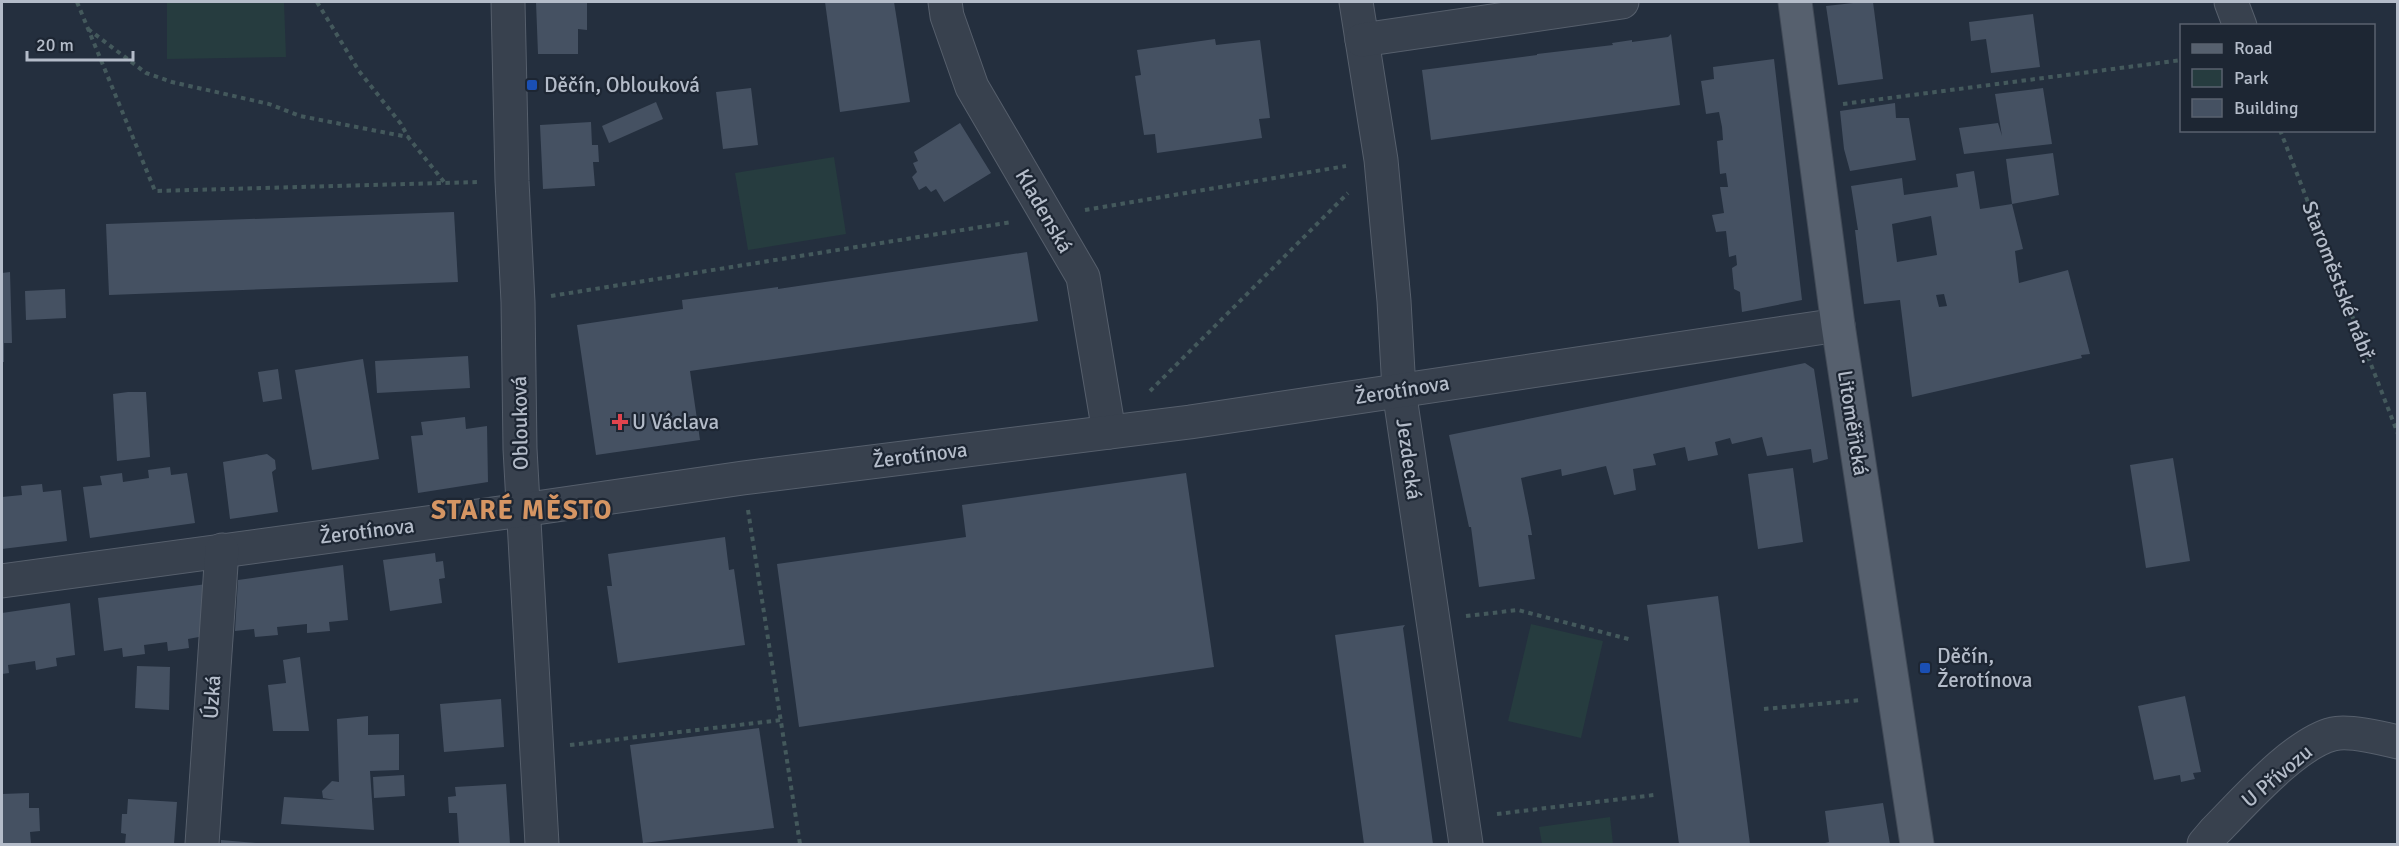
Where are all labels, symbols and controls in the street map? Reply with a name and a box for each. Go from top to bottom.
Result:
scale bar [27,24,134,62]
legend [2180,24,2375,132]
text: 20 m [36,34,74,56]
text: Road [2234,37,2273,59]
text: Park [2234,67,2269,89]
place label: Děčín, Oblouková [544,72,700,98]
marker: Děčín, Oblouková [525,78,539,92]
text: Building [2234,97,2298,119]
street label: Kladenská [1010,164,1078,258]
street label: Staroměstské nábř. [2296,197,2382,367]
street label: Litoměřická [1832,368,1874,478]
street label: Žerotínova [1353,370,1451,410]
street label: Oblouková [506,376,534,470]
place label: U Václava [632,409,719,435]
marker: U Václava [613,415,627,429]
street label: Jezdecká [1390,417,1428,501]
street label: Žerotínova [871,436,969,474]
district label: STARÉ MĚSTO [431,493,613,527]
street label: Žerotínova [318,512,416,550]
place label: Děčín, Žerotínova [1937,643,2032,693]
marker: Děčín, Žerotínova [1918,661,1932,675]
street label: Úzká [197,674,227,720]
street label: U Přívozu [2236,739,2318,813]

